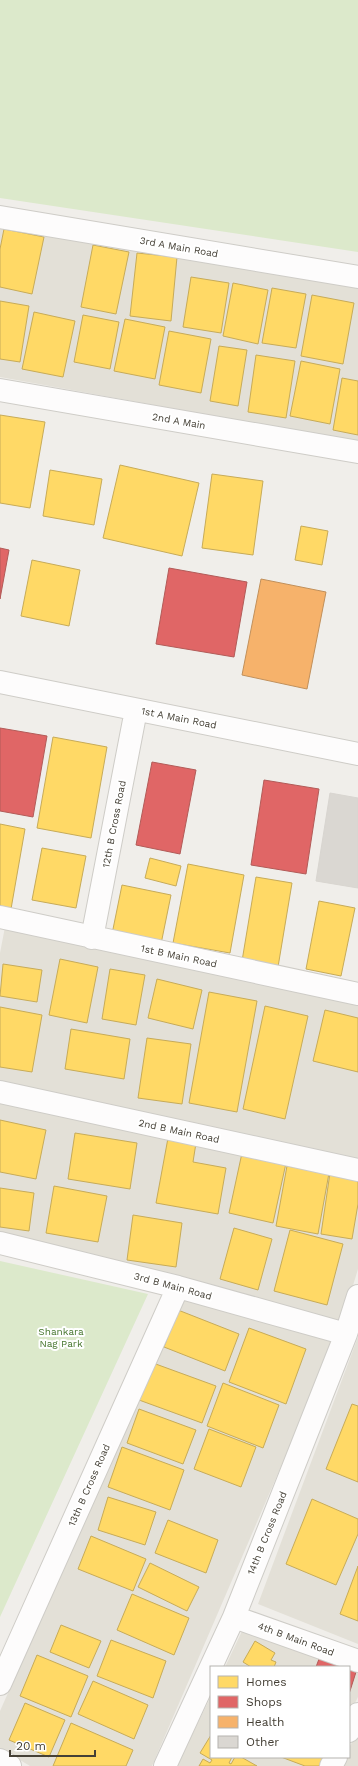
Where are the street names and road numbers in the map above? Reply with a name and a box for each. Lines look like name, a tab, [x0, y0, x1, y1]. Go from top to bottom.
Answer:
street label: 3rd A Main Road	[139, 235, 219, 259]
street label: 2nd A Main	[152, 411, 206, 431]
street label: 1st A Main Road	[140, 705, 218, 731]
street label: 12th B Cross Road	[100, 779, 128, 869]
street label: 1st B Main Road	[140, 943, 218, 969]
street label: 2nd B Main Road	[138, 1117, 220, 1145]
street label: 3rd B Main Road	[133, 1270, 213, 1302]
street label: 13th B Cross Road	[66, 1442, 112, 1528]
street label: 14th B Cross Road	[245, 1490, 289, 1576]
street label: 4th B Main Road	[256, 1620, 336, 1658]

